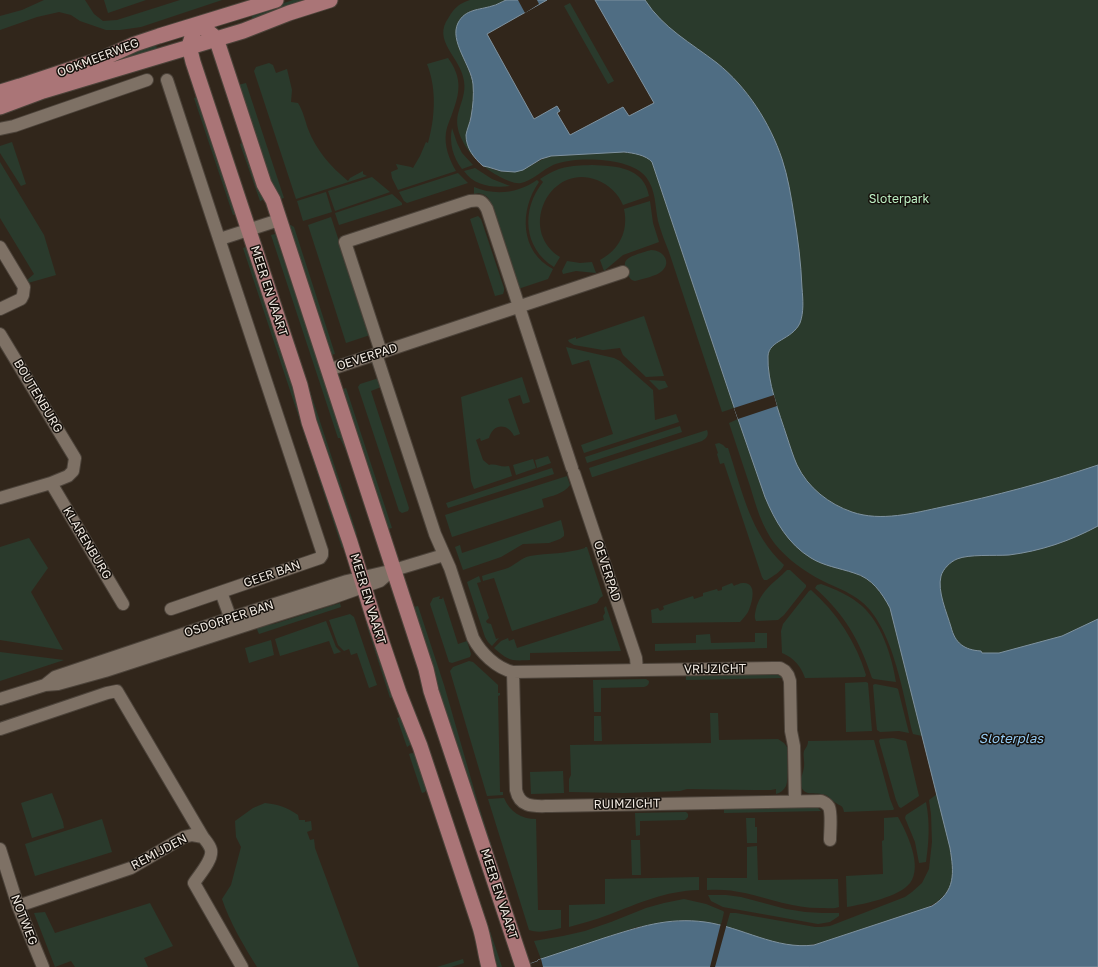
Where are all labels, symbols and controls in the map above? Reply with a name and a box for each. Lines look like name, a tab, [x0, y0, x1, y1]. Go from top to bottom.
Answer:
street label: OOKMEERWEG	[55, 36, 141, 80]
park label: Sloterpark	[869, 192, 929, 206]
street label: MEER EN VAART	[248, 244, 290, 338]
street label: OEVERPAD	[335, 340, 399, 374]
street label: BOUTENBURG	[10, 357, 66, 435]
street label: KLARENBURG	[60, 504, 114, 582]
street label: OEVERPAD	[590, 539, 624, 603]
street label: MEER EN VAART	[347, 552, 389, 646]
street label: GEER BAN	[242, 558, 302, 590]
street label: OSDORPER BAN	[182, 598, 276, 640]
street label: VRIJZICHT	[684, 661, 746, 677]
water label: Sloterplas	[979, 731, 1043, 747]
street label: RUIMZICHT	[594, 796, 660, 812]
street label: REMIJDEN	[129, 831, 189, 873]
street label: MEER EN VAART	[478, 847, 520, 941]
street label: NOTWEG	[8, 893, 40, 947]

